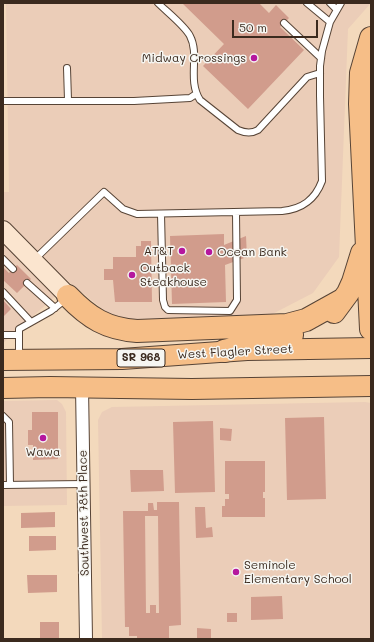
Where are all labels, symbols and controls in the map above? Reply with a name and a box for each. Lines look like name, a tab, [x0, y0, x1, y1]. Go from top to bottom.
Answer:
scale bar	[234, 12, 320, 38]
text: 50 m	[239, 19, 267, 35]
place label: Midway Crossings	[142, 51, 246, 65]
marker: Midway Crossings	[249, 53, 259, 63]
place label: AT&T	[144, 244, 174, 258]
place label: Ocean Bank	[217, 245, 287, 259]
marker: AT&T	[177, 246, 187, 256]
marker: Ocean Bank	[204, 247, 214, 257]
place label: Outback Steakhouse	[140, 261, 207, 289]
marker: Outback Steakhouse	[127, 270, 137, 280]
street label: West Flagler Street	[177, 342, 293, 362]
road number: SR 968	[117, 349, 165, 367]
marker: Wawa	[38, 433, 48, 443]
place label: Wawa	[26, 445, 60, 459]
street label: Southwest 78th Place	[76, 450, 92, 576]
place label: Seminole Elementary School	[244, 558, 352, 586]
marker: Seminole Elementary School	[231, 567, 241, 577]

